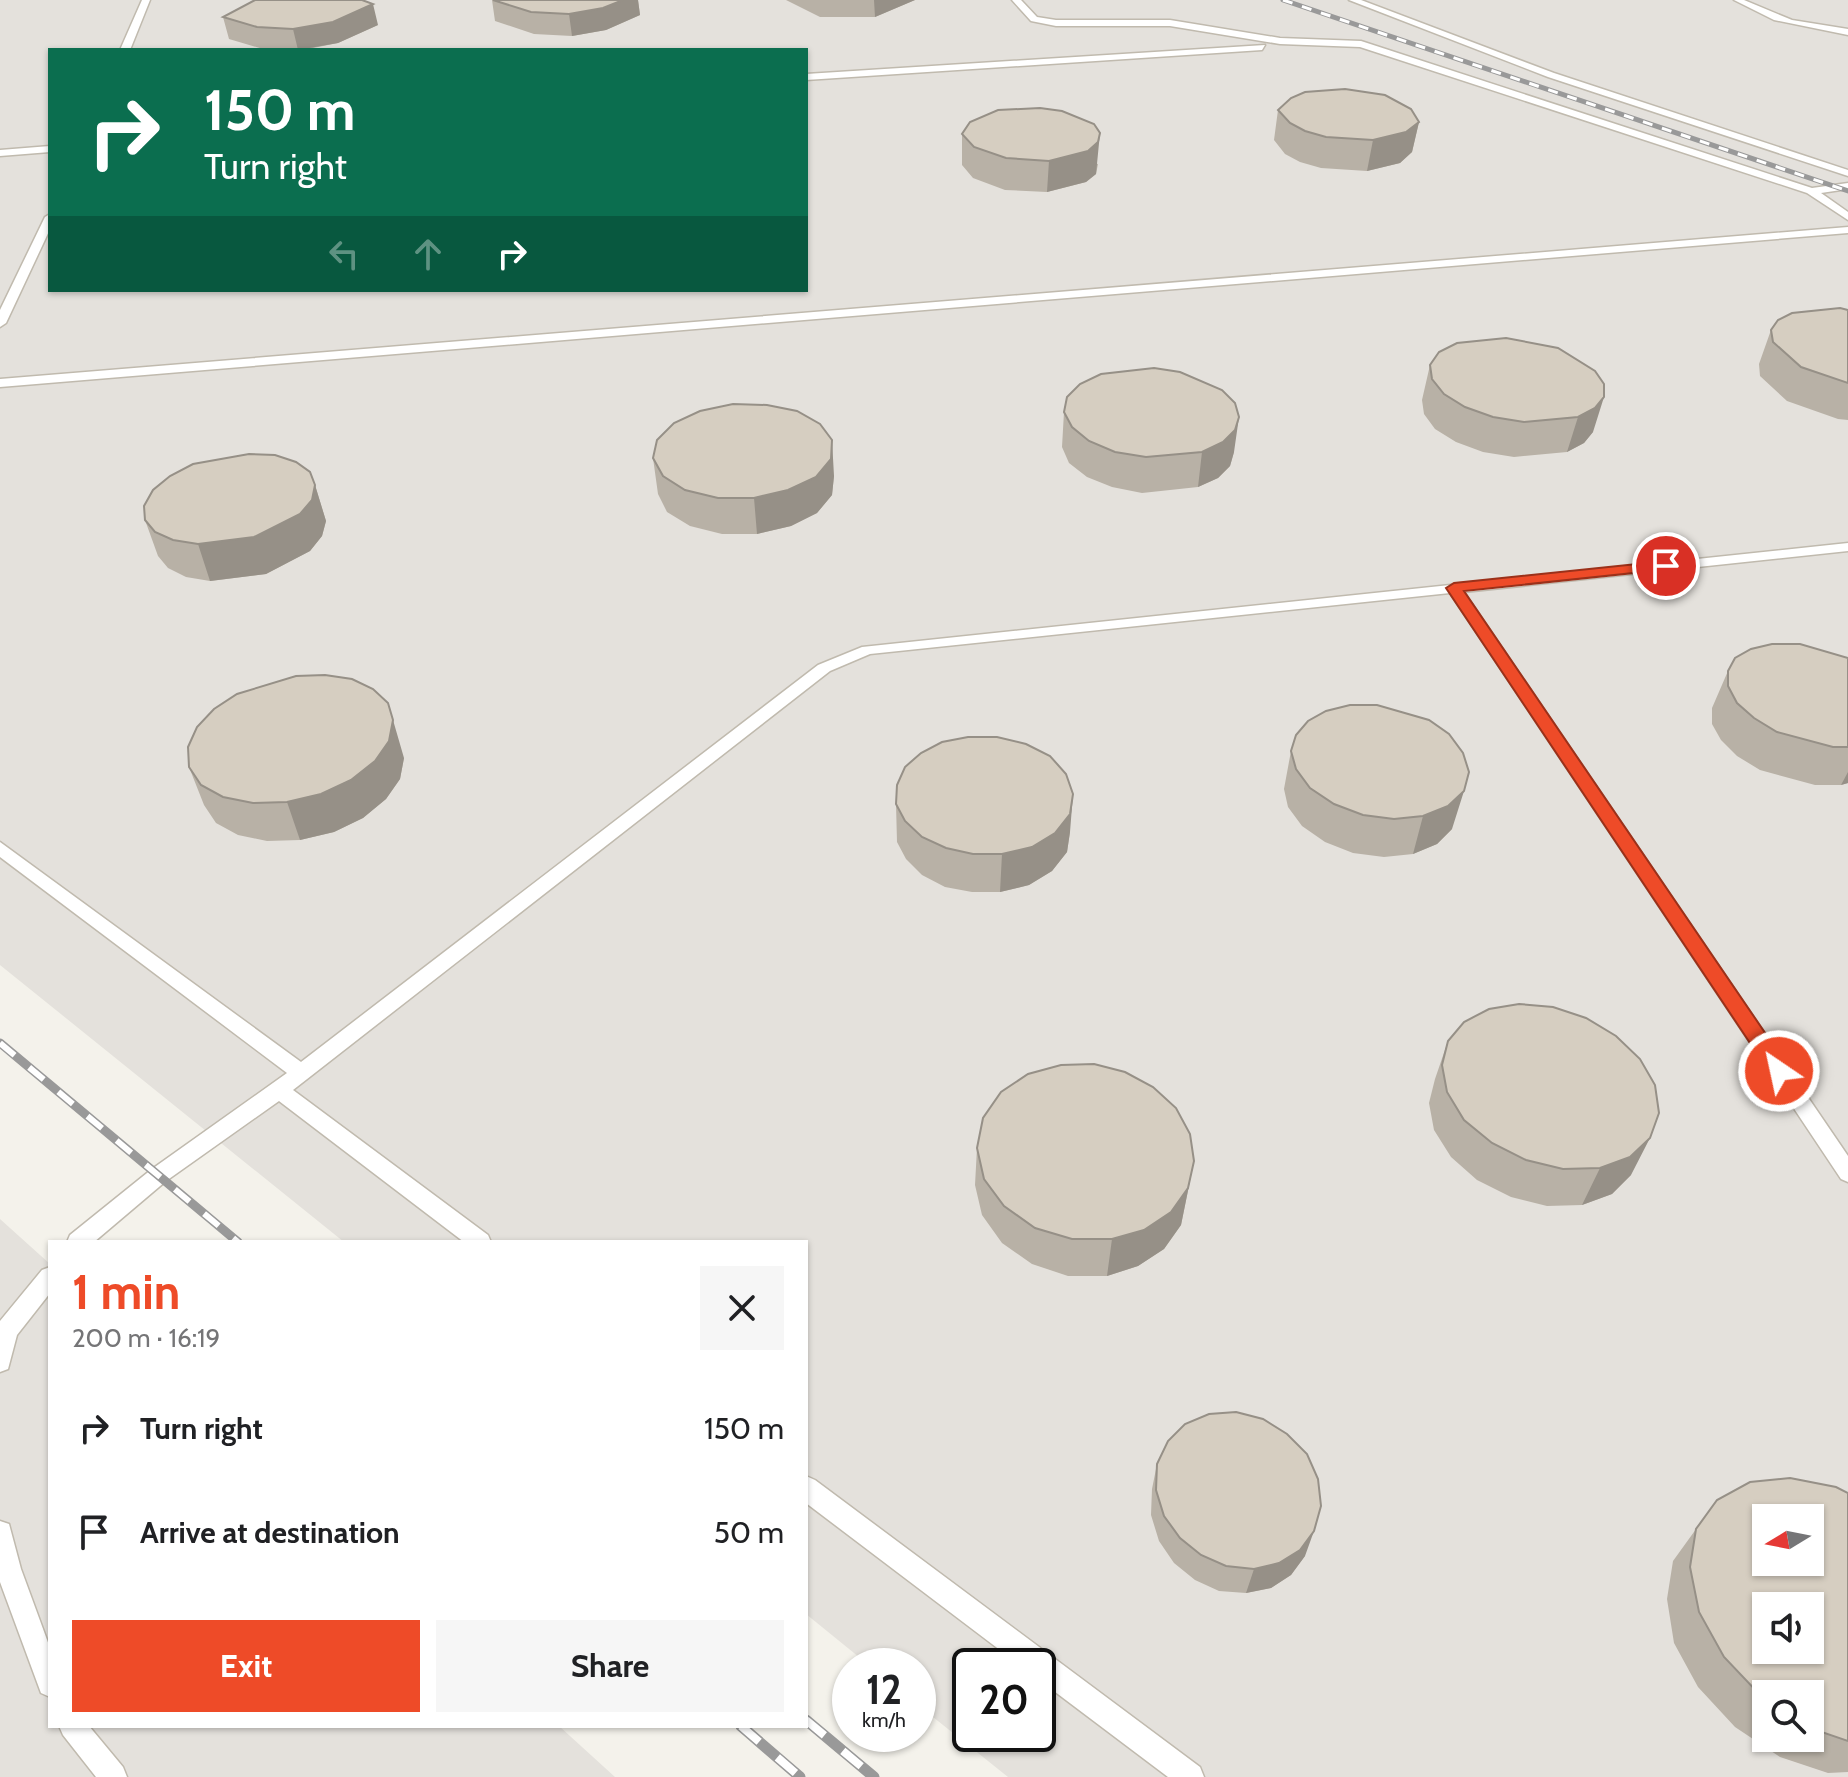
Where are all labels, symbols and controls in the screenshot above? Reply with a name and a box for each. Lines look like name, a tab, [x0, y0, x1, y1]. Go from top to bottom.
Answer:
text: 150 m	[204, 76, 356, 144]
icon: right	[72, 80, 176, 184]
text: Turn right	[204, 144, 347, 188]
icon: left	[322, 232, 366, 276]
icon: ahead	[406, 232, 450, 276]
icon: right	[490, 232, 534, 276]
pin	[1632, 532, 1700, 600]
icon: arrive	[1644, 544, 1688, 588]
position arrow	[1737, 1029, 1821, 1113]
text: 1 min	[72, 1263, 180, 1321]
button: close	[700, 1266, 784, 1350]
text: 200 m · 16:19	[72, 1322, 220, 1354]
icon: right	[72, 1406, 116, 1450]
text: Turn right	[140, 1410, 263, 1447]
text: 150 m	[704, 1410, 784, 1447]
north arrow	[1752, 1504, 1824, 1576]
map controls	[1752, 1504, 1824, 1752]
icon: arrive	[72, 1510, 116, 1554]
text: Arrive at destination	[140, 1514, 400, 1551]
text: 50 m	[714, 1514, 784, 1551]
button: sound	[1752, 1592, 1824, 1664]
button: Exit	[72, 1620, 420, 1712]
button: Share	[436, 1620, 784, 1712]
speed limit sign: 20	[952, 1648, 1056, 1752]
text: 12	[866, 1665, 902, 1714]
button: search	[1752, 1680, 1824, 1752]
text: km/h	[862, 1708, 906, 1732]

